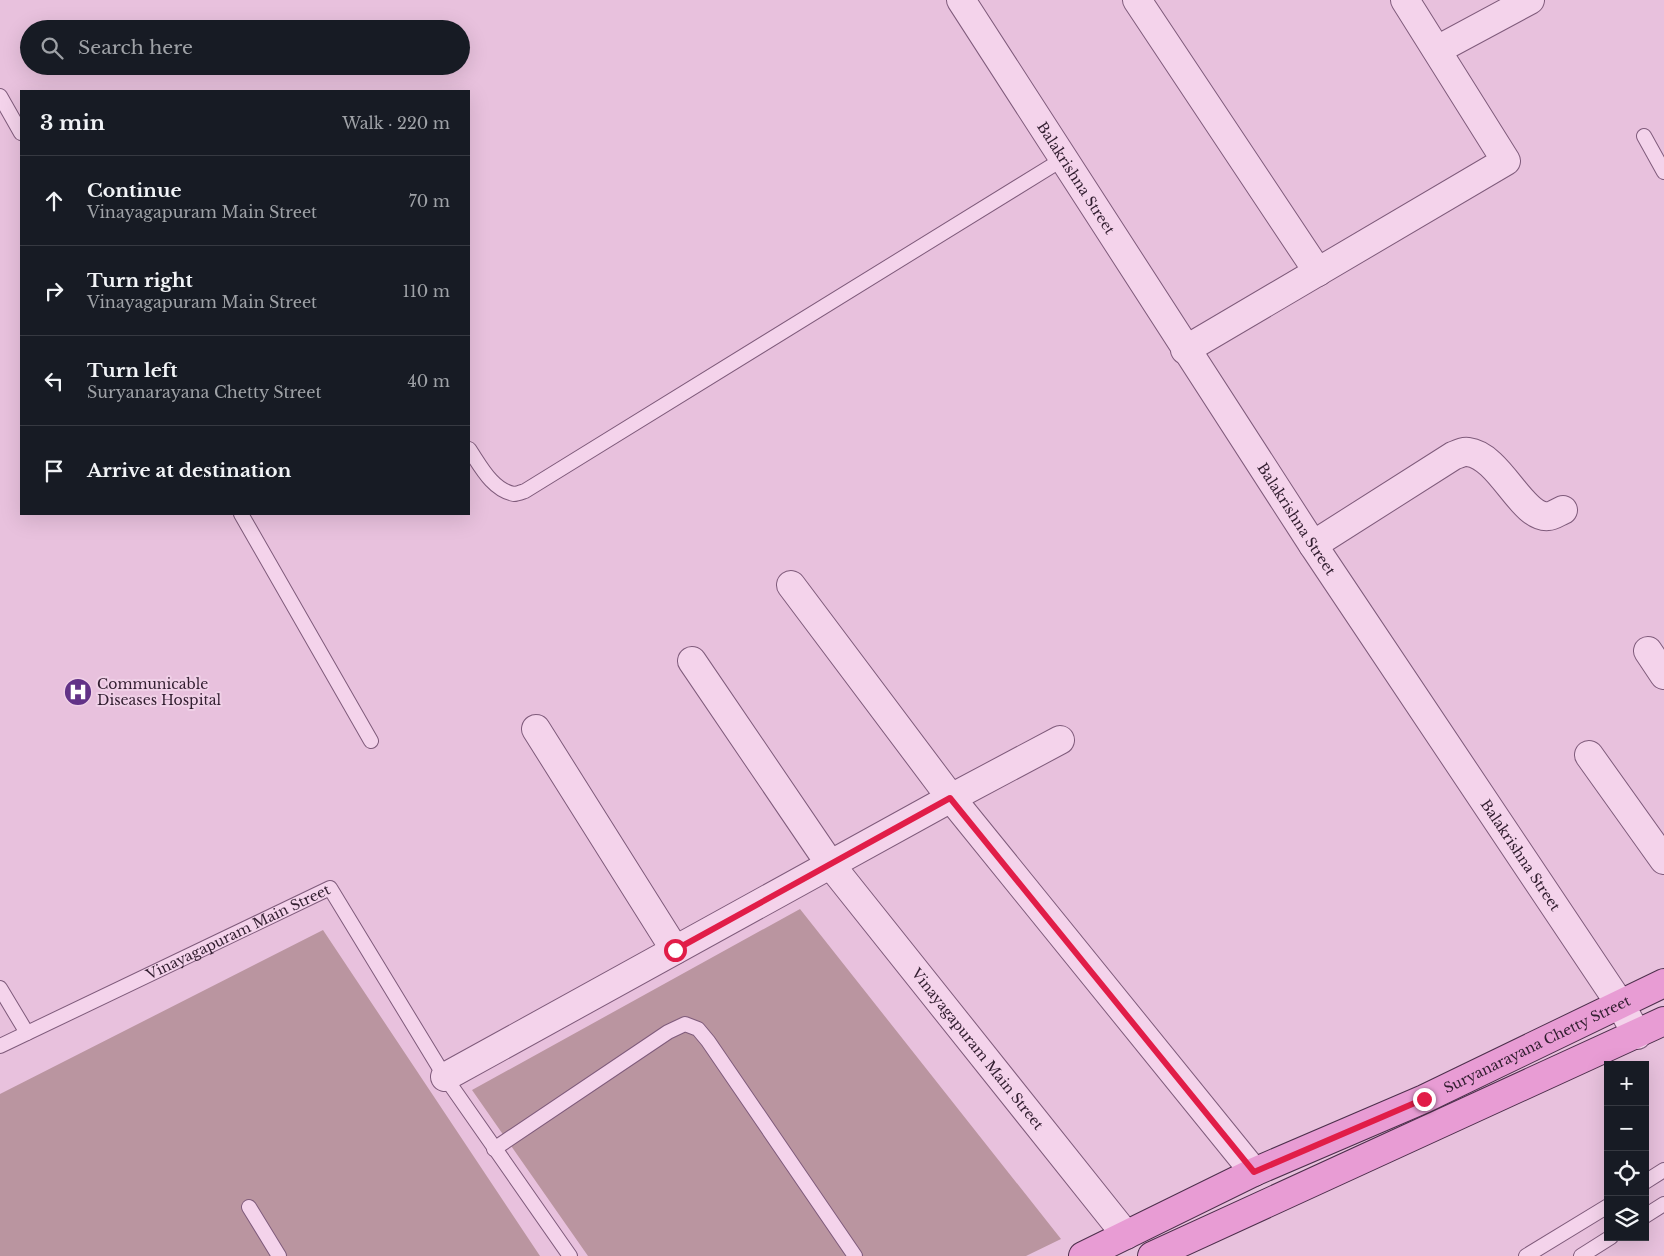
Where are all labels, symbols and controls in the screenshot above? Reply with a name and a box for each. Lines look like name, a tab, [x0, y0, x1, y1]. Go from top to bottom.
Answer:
search box	[20, 20, 470, 75]
icon: search	[38, 34, 66, 62]
text: Search here	[78, 36, 193, 59]
text: 3 min	[40, 110, 105, 136]
text: Walk · 220 m	[342, 113, 450, 133]
street label: Balakrishna Street	[1033, 118, 1119, 238]
text: Continue	[87, 179, 182, 202]
icon: ahead	[40, 187, 68, 215]
text: 70 m	[409, 191, 450, 211]
text: Vinayagapuram Main Street	[87, 202, 317, 222]
text: Turn right	[87, 269, 193, 292]
icon: right	[40, 277, 68, 305]
text: 110 m	[403, 281, 450, 301]
text: Vinayagapuram Main Street	[87, 292, 317, 312]
text: Turn left	[87, 359, 178, 382]
icon: left	[40, 367, 68, 395]
text: 40 m	[407, 371, 450, 391]
text: Suryanarayana Chetty Street	[87, 382, 321, 402]
icon: arrive	[40, 457, 68, 485]
text: Arrive at destination	[87, 459, 291, 482]
street label: Balakrishna Street	[1253, 459, 1340, 579]
place label: Communicable Diseases Hospital	[97, 675, 221, 709]
hospital icon: Communicable Diseases Hospital	[63, 677, 93, 707]
street label: Balakrishna Street	[1477, 796, 1565, 915]
street label: Vinayagapuram Main Street	[142, 880, 334, 984]
route start	[664, 939, 687, 962]
street label: Vinayagapuram Main Street	[907, 964, 1048, 1134]
street label: Suryanarayana Chetty Street	[1441, 991, 1634, 1097]
map controls	[1604, 1061, 1649, 1241]
button: +	[1604, 1061, 1649, 1106]
route end	[1413, 1088, 1436, 1111]
button: −	[1604, 1106, 1649, 1151]
button: locate	[1604, 1151, 1649, 1196]
button: layers	[1604, 1196, 1649, 1241]

